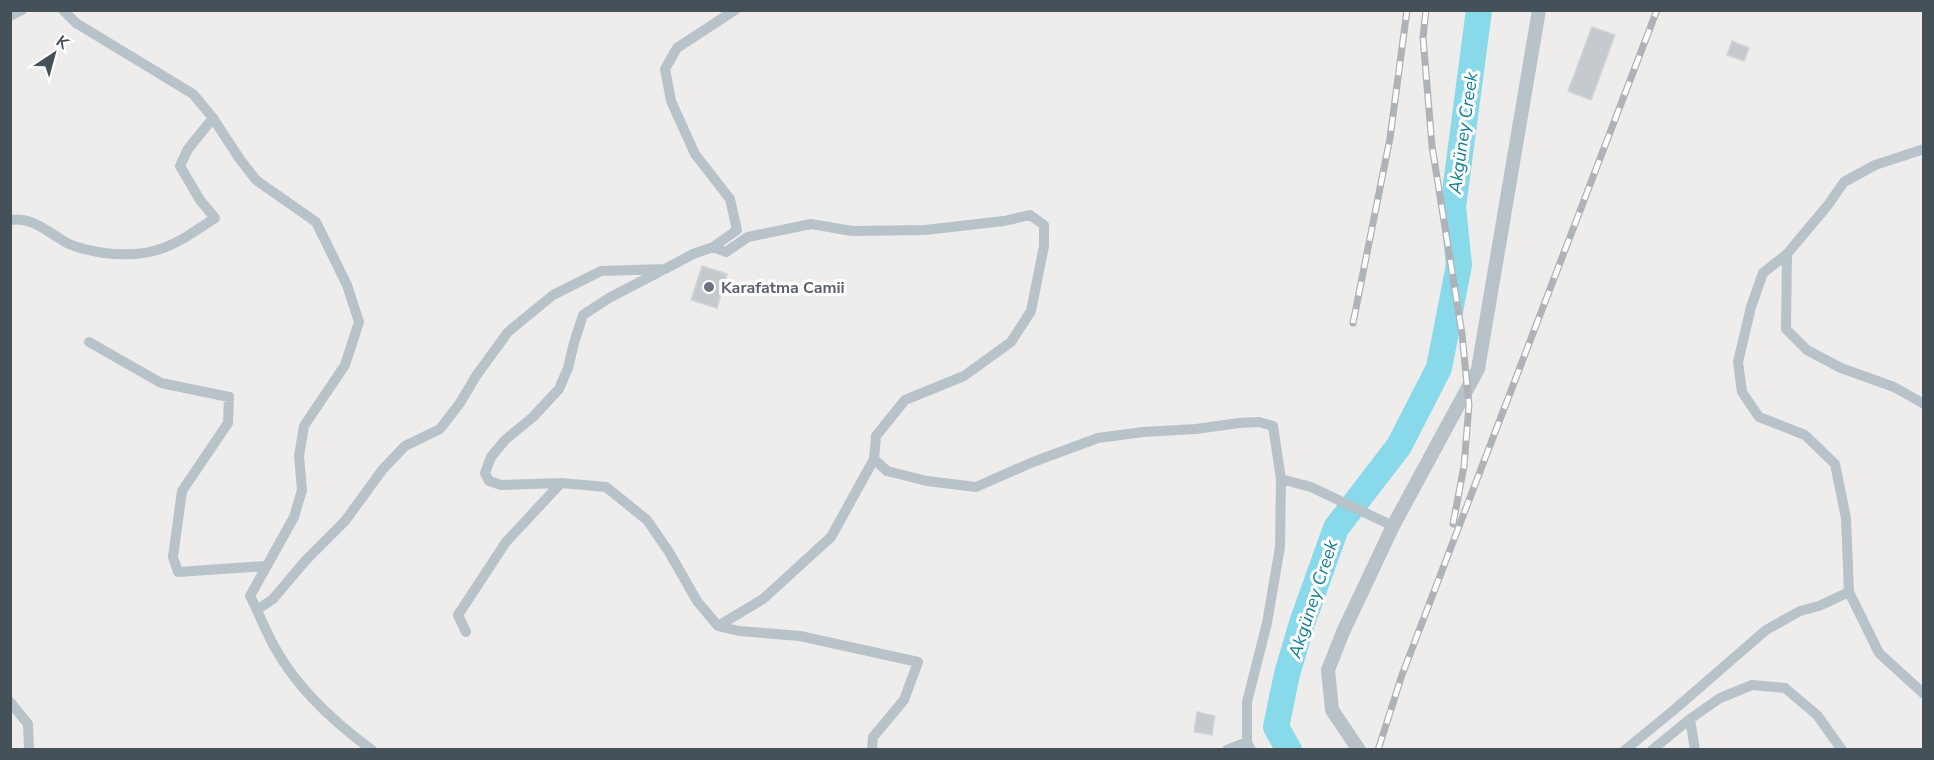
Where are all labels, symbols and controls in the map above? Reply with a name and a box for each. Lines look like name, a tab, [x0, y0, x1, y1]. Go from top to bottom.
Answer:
north arrow	[24, 24, 84, 84]
text: K	[51, 31, 74, 56]
water label: Akgüney Creek	[1442, 70, 1484, 196]
place label: Karafatma Camii	[721, 277, 845, 299]
marker: Karafatma Camii	[702, 280, 716, 294]
water label: Akgüney Creek	[1282, 536, 1344, 662]

